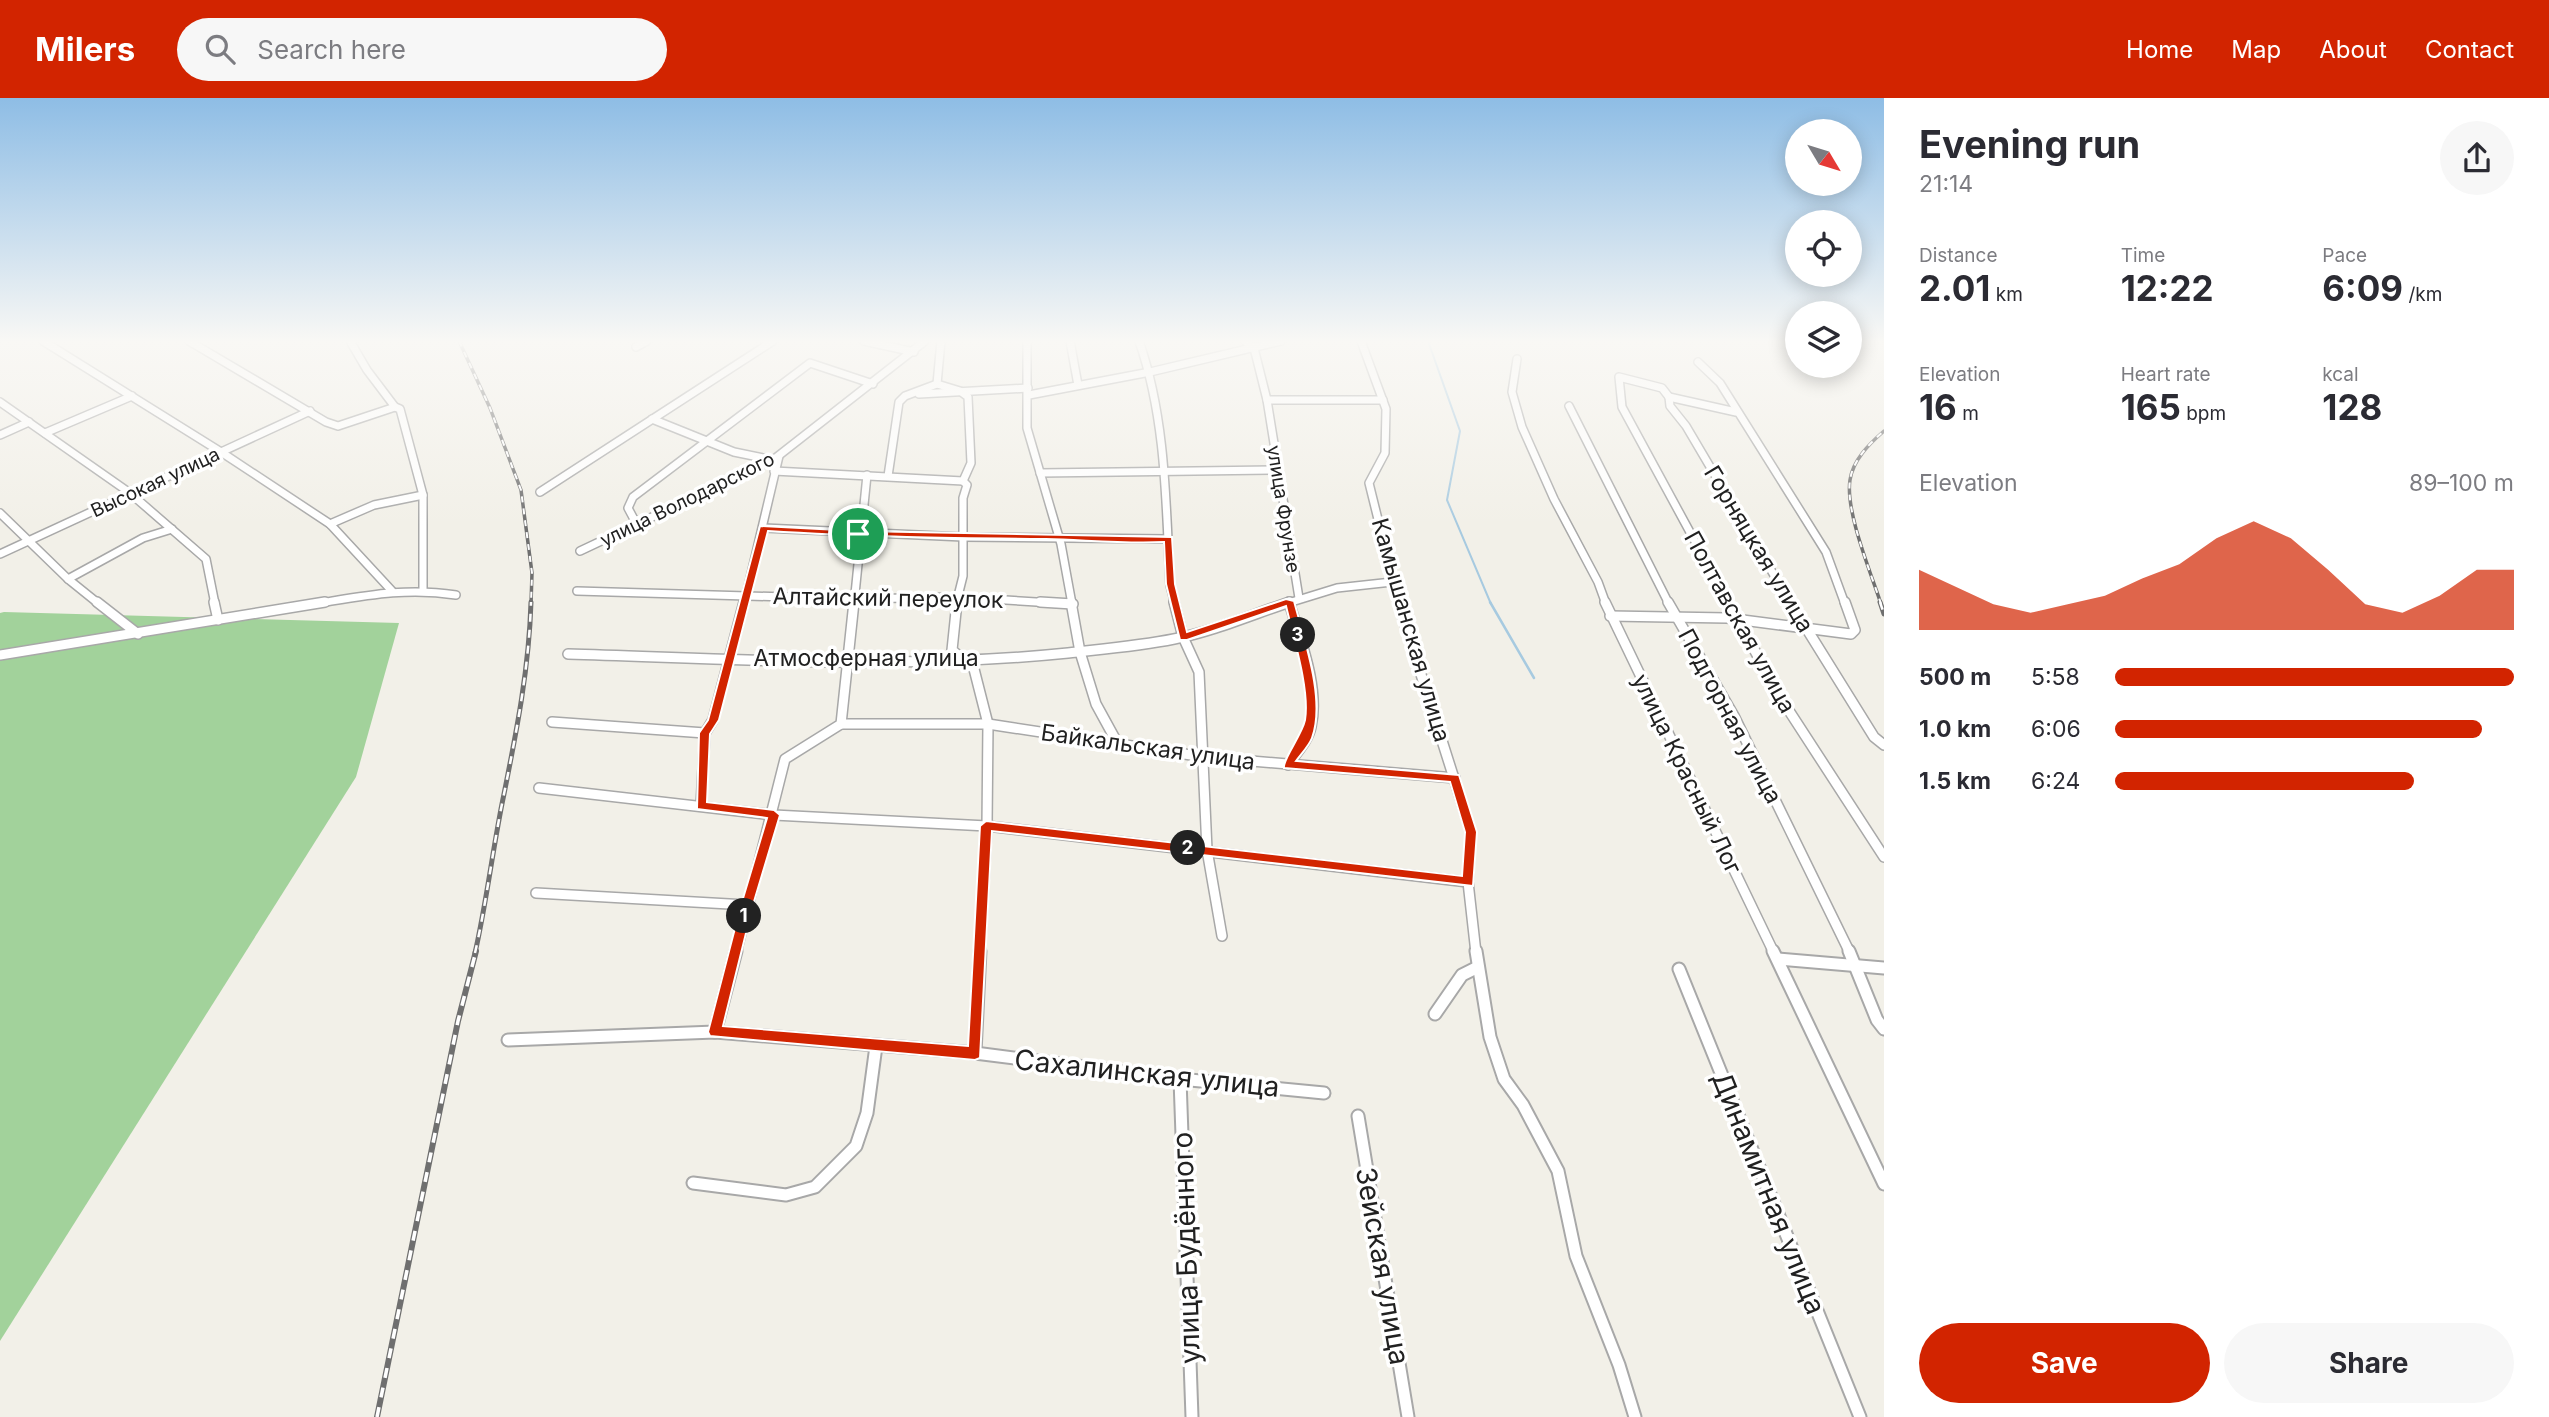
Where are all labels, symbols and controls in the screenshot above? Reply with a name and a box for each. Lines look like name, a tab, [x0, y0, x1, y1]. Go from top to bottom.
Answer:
search box	[177, 18, 667, 81]
text: Milers	[35, 29, 135, 69]
icon: search	[201, 30, 239, 68]
text: Search here	[257, 34, 406, 65]
text: Home	[2126, 35, 2193, 64]
text: Map	[2231, 35, 2281, 64]
text: About	[2319, 35, 2387, 64]
text: Contact	[2425, 35, 2514, 64]
north arrow	[1785, 119, 1862, 196]
map controls	[1785, 119, 1862, 378]
text: Evening run	[1919, 121, 2140, 167]
button: share	[2440, 121, 2514, 195]
text: 21:14	[1919, 170, 1973, 198]
button: locate	[1785, 210, 1862, 287]
text: Distance	[1919, 244, 1997, 267]
text: Time	[2121, 244, 2165, 267]
text: Pace	[2322, 244, 2367, 267]
text: 2.01	[1919, 267, 1990, 309]
text: 12:22	[2121, 267, 2214, 309]
text: 6:09	[2322, 267, 2403, 309]
text: km	[1990, 283, 2023, 306]
text: /km	[2403, 283, 2442, 306]
button: layers	[1785, 301, 1862, 378]
text: Elevation	[1919, 363, 2000, 386]
text: Heart rate	[2121, 363, 2211, 386]
text: kcal	[2322, 363, 2359, 386]
text: 16	[1919, 386, 1957, 428]
text: 165	[2121, 386, 2181, 428]
text: 128	[2322, 386, 2382, 428]
text: m	[1957, 402, 1979, 425]
text: bpm	[2181, 402, 2226, 425]
street label: Высокая улица	[87, 443, 223, 522]
street label: улица Фрунзе	[1262, 444, 1305, 574]
street label: улица Володарского	[596, 447, 778, 552]
street label: Горняцкая улица	[1698, 461, 1820, 637]
text: Elevation	[1919, 469, 2018, 497]
text: 89–100 m	[2409, 469, 2514, 497]
pin	[828, 504, 888, 564]
icon: arrive	[839, 515, 877, 553]
street label: Камышанская улица	[1366, 515, 1456, 745]
street label: Полтавская улица	[1678, 526, 1802, 718]
street label: Алтайский переулок	[772, 582, 1004, 614]
pin: 3	[1280, 618, 1316, 652]
text: 3	[1291, 623, 1304, 646]
street label: Подгорная улица	[1672, 624, 1788, 808]
street label: Атмосферная улица	[753, 644, 979, 672]
text: 500 m	[1919, 663, 1991, 691]
text: 5:58	[2031, 663, 2080, 691]
street label: улица Красный Лог	[1626, 669, 1748, 879]
text: 1.0 km	[1919, 715, 1991, 743]
text: 6:06	[2031, 715, 2081, 743]
street label: Байкальская улица	[1039, 718, 1257, 776]
text: 1.5 km	[1919, 767, 1991, 795]
text: 6:24	[2031, 767, 2080, 795]
pin: 2	[1170, 830, 1206, 866]
text: 2	[1182, 836, 1193, 859]
pin: 1	[726, 898, 762, 934]
text: 1	[739, 904, 748, 927]
street label: Сахалинская улица	[1013, 1042, 1281, 1104]
street label: Динамитная улица	[1705, 1067, 1833, 1319]
street label: улица Будённого	[1165, 1131, 1207, 1365]
street label: Зейская улица	[1349, 1165, 1417, 1367]
button: Save	[1919, 1323, 2210, 1403]
button: Share	[2224, 1323, 2514, 1403]

